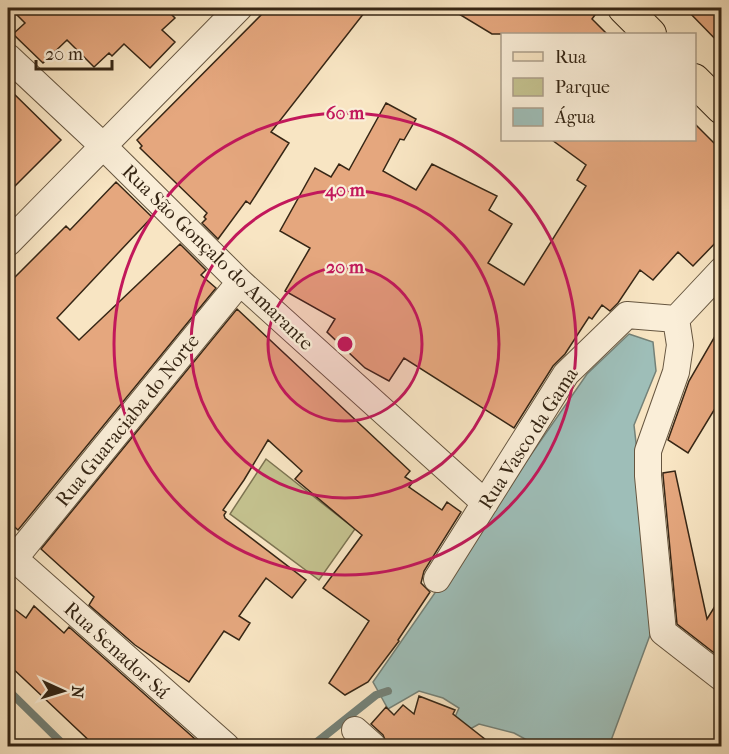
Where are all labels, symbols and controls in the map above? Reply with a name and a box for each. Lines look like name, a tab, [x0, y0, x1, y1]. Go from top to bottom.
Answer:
scale bar	[36, 33, 112, 71]
legend	[501, 33, 696, 141]
text: 20 m	[45, 44, 83, 65]
text: Rua	[555, 47, 587, 68]
text: Parque	[555, 77, 610, 98]
text: 60 m	[326, 103, 365, 124]
text: Água	[554, 106, 596, 128]
street label: Rua São Gonçalo do Amarante	[117, 160, 318, 355]
text: 40 m	[324, 180, 366, 201]
text: 20 m	[326, 257, 365, 278]
street label: Rua Guaraciaba do Norte	[51, 329, 204, 511]
centre of rings	[335, 334, 355, 354]
street label: Rua Vasco da Gama	[474, 362, 583, 513]
street label: Rua Senador Sá	[59, 597, 174, 704]
north arrow	[33, 661, 93, 721]
text: N	[68, 685, 87, 700]

